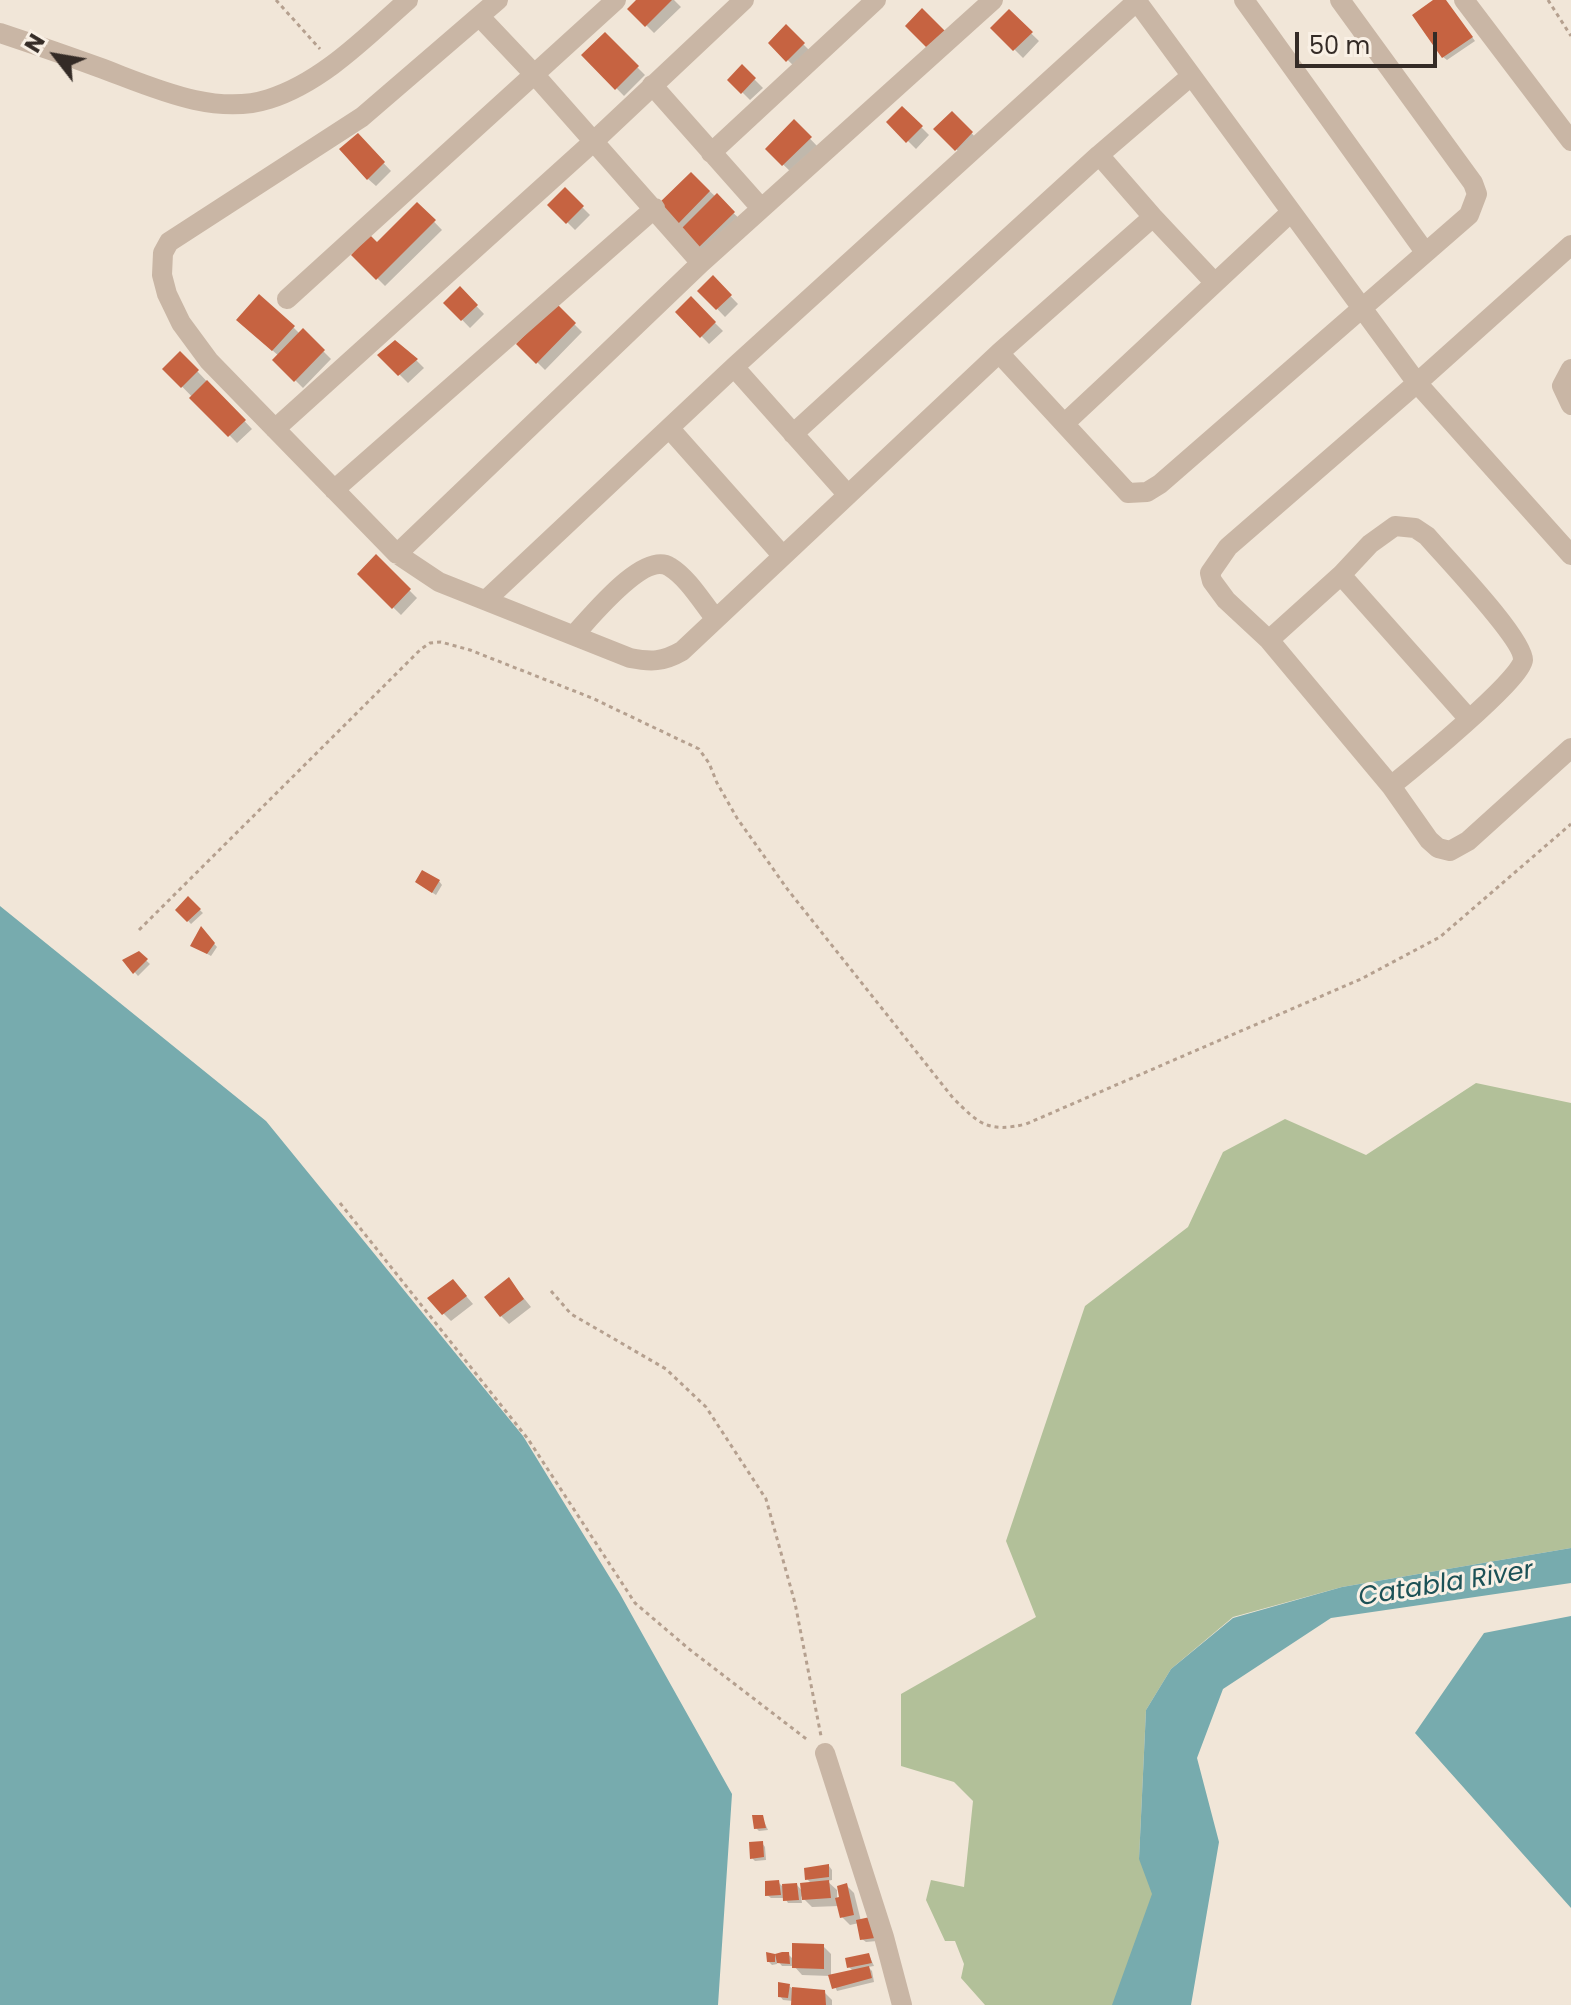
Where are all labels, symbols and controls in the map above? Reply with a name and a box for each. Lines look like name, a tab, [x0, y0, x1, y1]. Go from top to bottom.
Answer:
north arrow	[16, 16, 96, 96]
scale bar	[1299, 16, 1441, 66]
text: N	[17, 28, 53, 58]
text: 50 m	[1309, 29, 1370, 62]
water label: Catabla River	[1356, 1556, 1536, 1614]

